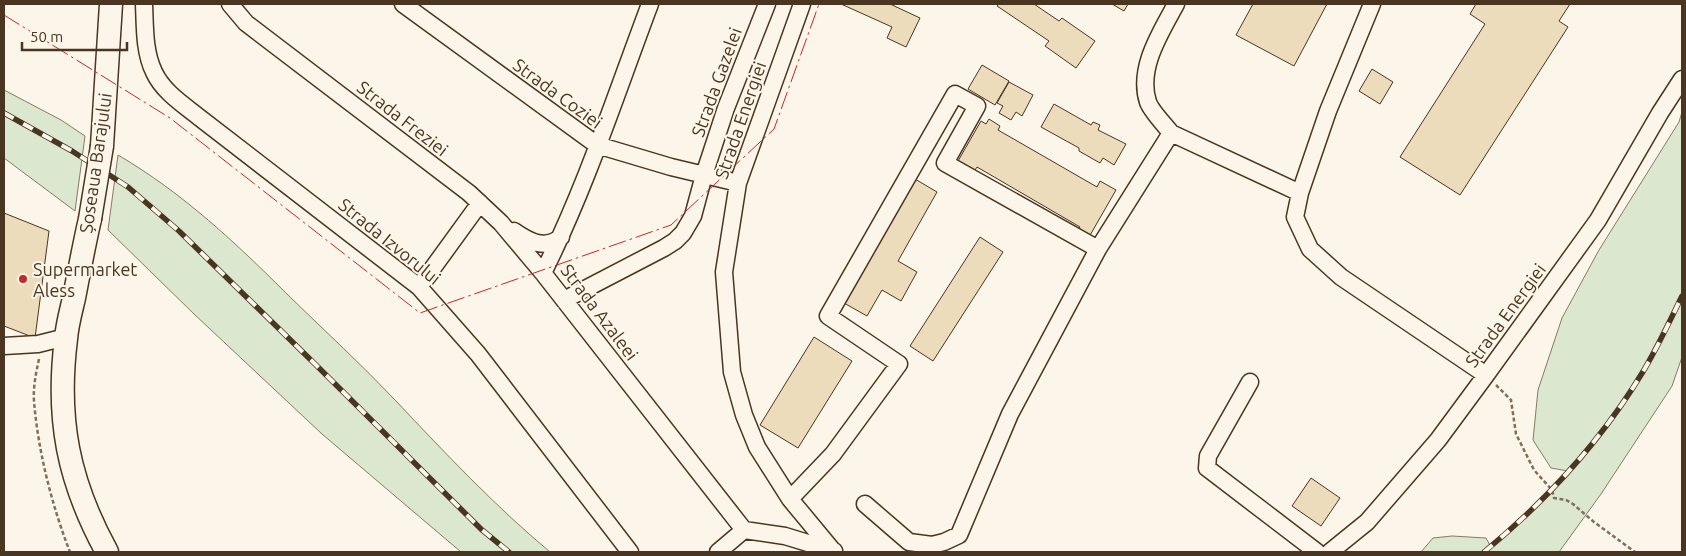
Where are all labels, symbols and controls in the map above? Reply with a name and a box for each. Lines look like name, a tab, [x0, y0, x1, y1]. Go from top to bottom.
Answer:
scale bar	[22, 20, 128, 52]
street label: Strada Gazelei	[687, 25, 745, 139]
text: 50 m	[30, 28, 63, 45]
street label: Strada Coziei	[510, 54, 606, 132]
street label: Strada Energiei	[711, 59, 769, 181]
street label: Strada Freziei	[354, 76, 452, 160]
street label: Șoseaua Barajului	[75, 92, 115, 234]
street label: Strada Izvorului	[335, 194, 445, 288]
place label: Supermarket Aless	[33, 259, 137, 300]
street label: Strada Azaleei	[557, 260, 643, 364]
street label: Strada Energiei	[1461, 260, 1549, 370]
marker: Supermarket Aless	[17, 273, 29, 285]

